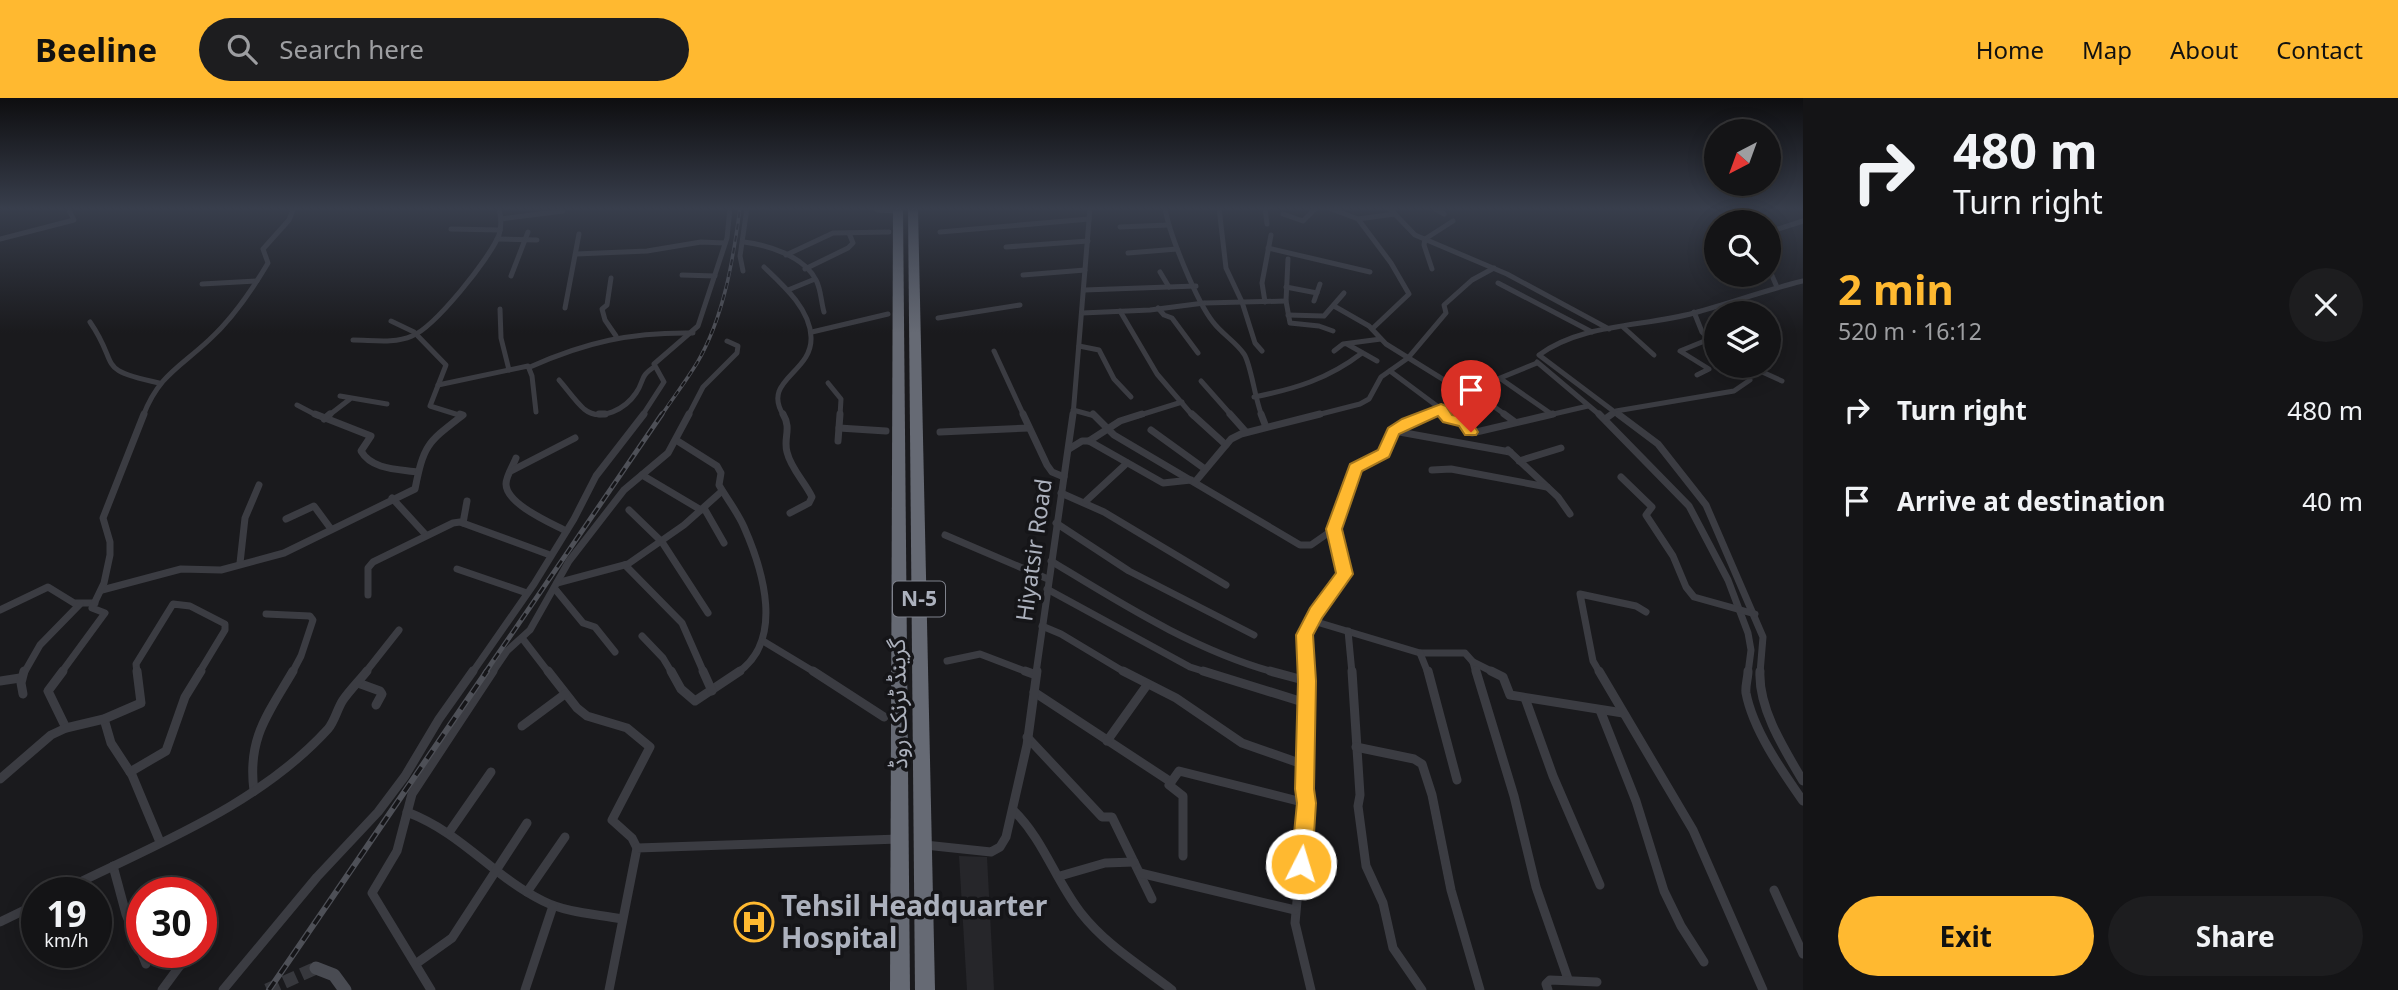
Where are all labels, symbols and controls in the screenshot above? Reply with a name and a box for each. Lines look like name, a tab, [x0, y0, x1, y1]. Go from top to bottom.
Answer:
search box	[199, 18, 689, 81]
text: Beeline	[35, 27, 157, 72]
icon: search	[223, 30, 261, 68]
text: Search here	[279, 31, 424, 67]
text: Home	[1976, 33, 2044, 66]
text: Map	[2082, 33, 2132, 66]
text: About	[2170, 33, 2238, 66]
text: Contact	[2276, 33, 2363, 66]
text: 480 m	[1953, 117, 2098, 183]
north arrow	[1704, 119, 1782, 196]
map controls	[1704, 119, 1781, 378]
icon: right	[1838, 126, 1929, 217]
text: Turn right	[1953, 180, 2103, 223]
button: search	[1704, 210, 1781, 287]
text: 2 min	[1838, 260, 1954, 317]
button: close	[2289, 268, 2363, 342]
button: layers	[1704, 301, 1781, 378]
text: 520 m · 16:12	[1838, 315, 1982, 347]
pin	[1441, 360, 1501, 432]
icon: arrive	[1452, 371, 1490, 409]
icon: right	[1838, 391, 1876, 429]
text: Turn right	[1897, 392, 2027, 428]
text: 480 m	[2287, 392, 2363, 428]
street label: Hiyatsir Road	[1007, 477, 1059, 623]
icon: arrive	[1838, 482, 1876, 520]
text: Arrive at destination	[1897, 483, 2166, 519]
text: 40 m	[2302, 483, 2363, 519]
road number: N-5	[893, 582, 945, 616]
street label: گرینڈ ٹرنک روڈ	[880, 638, 914, 770]
position arrow	[1264, 827, 1338, 901]
speed limit sign: 30	[126, 877, 217, 968]
place label: Tehsil Headquarter Hospital	[781, 886, 1048, 956]
text: 19	[46, 890, 87, 937]
button: Exit	[1838, 896, 2094, 976]
button: Share	[2108, 896, 2363, 976]
hospital icon: Tehsil Headquarter Hospital	[733, 901, 775, 943]
text: km/h	[44, 928, 89, 952]

